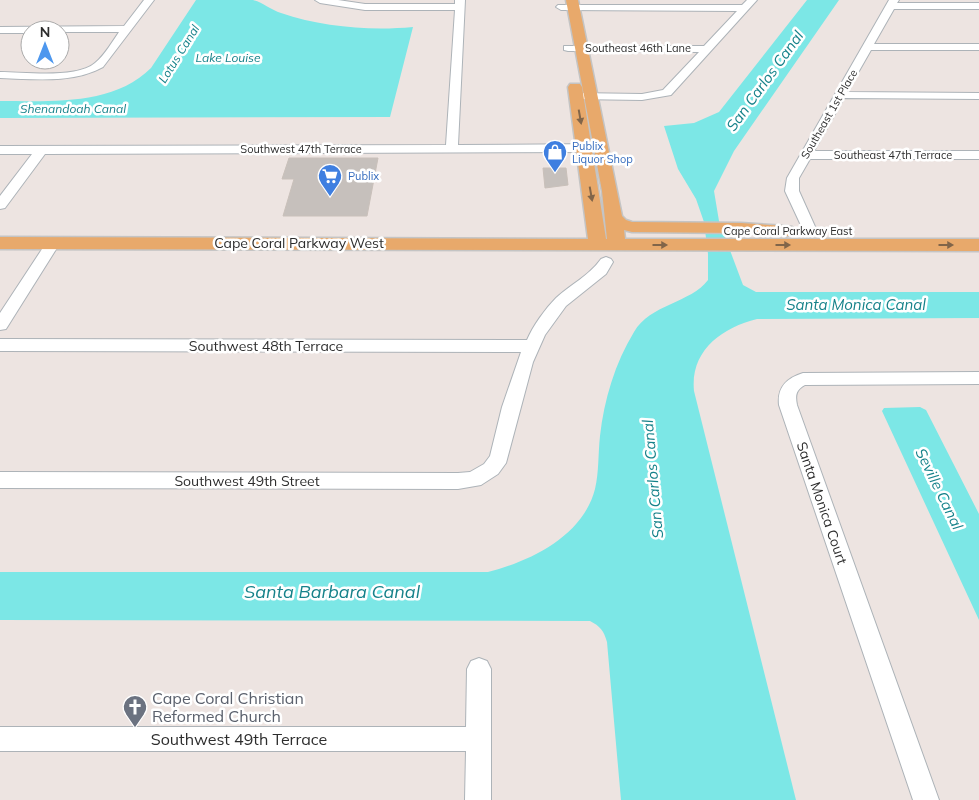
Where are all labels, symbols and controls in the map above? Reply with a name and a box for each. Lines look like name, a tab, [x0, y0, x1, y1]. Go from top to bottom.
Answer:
north arrow	[20, 20, 70, 70]
water label: Lotus Canal	[155, 22, 202, 86]
text: N	[40, 23, 50, 41]
water label: San Carlos Canal	[722, 26, 808, 135]
street label: Southeast 46th Lane	[585, 41, 691, 55]
water label: Lake Louise	[195, 50, 261, 65]
street label: Southeast 1st Place	[798, 67, 860, 161]
water label: Shenandoah Canal	[20, 101, 126, 116]
one-way arrow	[576, 109, 584, 125]
shop icon: Publix Liquor Shop	[542, 139, 568, 173]
place label: Publix Liquor Shop	[572, 139, 633, 166]
street label: Southwest 47th Terrace	[240, 142, 362, 156]
street label: Southeast 47th Terrace	[834, 148, 952, 162]
supermarket icon: Publix	[317, 163, 343, 197]
place label: Publix	[348, 169, 379, 183]
one-way arrow	[587, 186, 595, 202]
street label: Cape Coral Parkway East	[724, 224, 853, 238]
street label: Cape Coral Parkway West	[214, 234, 384, 252]
one-way arrow	[652, 241, 668, 249]
one-way arrow	[776, 241, 792, 249]
one-way arrow	[938, 241, 954, 249]
water label: Santa Monica Canal	[786, 295, 926, 314]
street label: Southwest 48th Terrace	[189, 337, 343, 355]
water label: San Carlos Canal	[638, 418, 667, 539]
street label: Santa Monica Court	[793, 439, 851, 567]
water label: Seville Canal	[912, 445, 968, 533]
street label: Southwest 49th Street	[174, 472, 320, 490]
water label: Santa Barbara Canal	[244, 580, 421, 603]
place label: Cape Coral Christian Reformed Church	[152, 688, 304, 726]
church icon: Cape Coral Christian Reformed Church	[122, 694, 148, 728]
street label: Southwest 49th Terrace	[151, 729, 327, 749]

